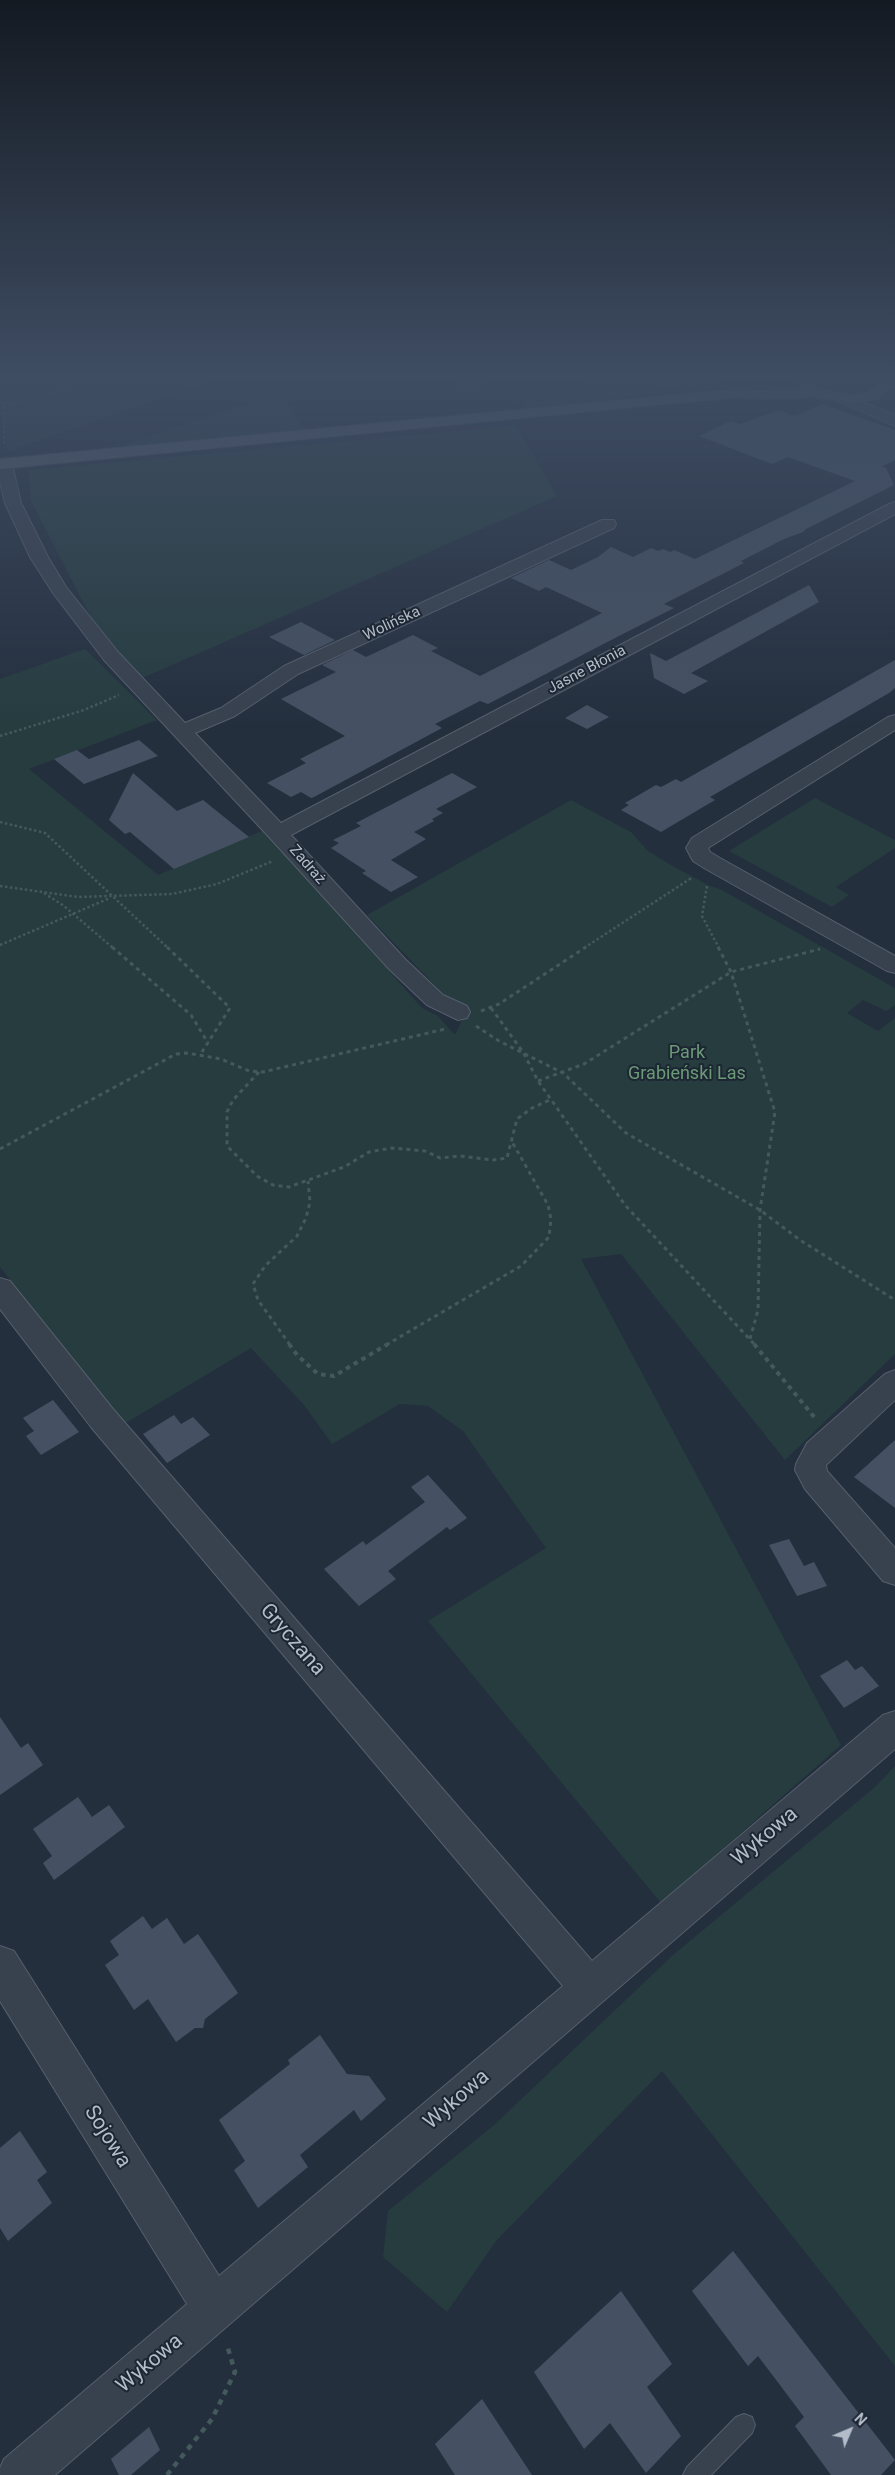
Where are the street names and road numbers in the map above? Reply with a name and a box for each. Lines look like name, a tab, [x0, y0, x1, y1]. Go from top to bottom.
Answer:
street label: Wolińska	[361, 603, 423, 645]
street label: Jasne Błonia	[545, 642, 629, 698]
street label: Zadraż	[285, 842, 329, 888]
street label: Gryczana	[254, 1599, 330, 1681]
street label: Wykowa	[727, 1802, 803, 1872]
street label: Wykowa	[419, 2065, 495, 2135]
street label: Sojowa	[78, 2101, 136, 2173]
street label: Wykowa	[112, 2329, 188, 2399]

